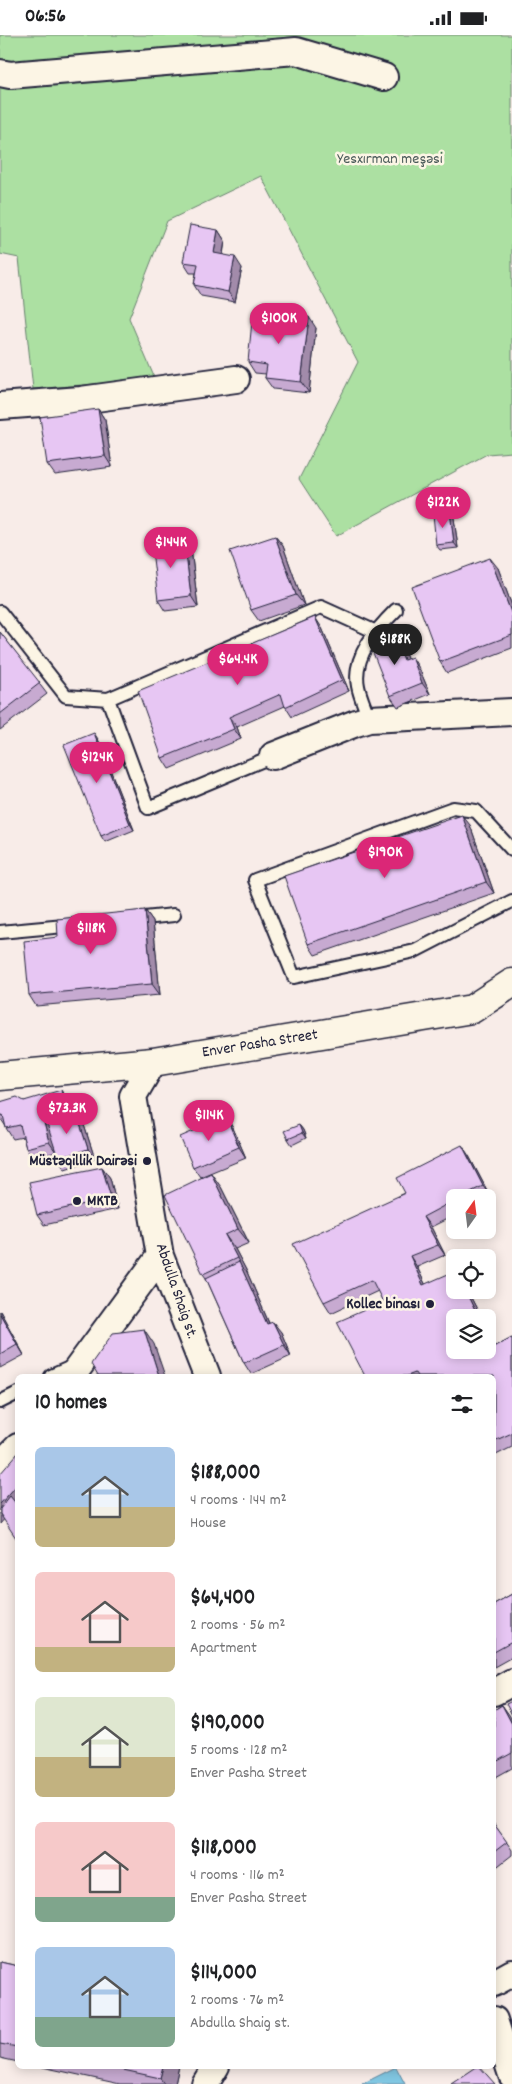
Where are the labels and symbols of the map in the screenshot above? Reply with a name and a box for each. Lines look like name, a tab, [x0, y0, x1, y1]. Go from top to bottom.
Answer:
park label: Yesxırman meşəsi	[337, 148, 443, 171]
pin: $100K	[244, 303, 314, 345]
pin: $122K	[408, 487, 478, 529]
pin: $144K	[136, 527, 206, 569]
pin: $188K	[360, 623, 430, 666]
pin: $64.4K	[197, 643, 279, 686]
pin: $124K	[62, 741, 132, 784]
pin: $190K	[350, 837, 420, 879]
pin: $118K	[56, 913, 126, 955]
street label: Enver Pasha Street	[200, 1023, 320, 1064]
pin: $73.3K	[26, 1093, 108, 1135]
pin: $114K	[174, 1099, 244, 1142]
place label: Müstəqillik Dairəsi	[29, 1150, 137, 1173]
marker: Müstəqillik Dairəsi	[141, 1155, 153, 1167]
north arrow	[446, 1189, 496, 1239]
place label: MKTB	[87, 1190, 118, 1213]
marker: MKTB	[71, 1195, 83, 1207]
street label: Abdulla Shaig st.	[149, 1240, 203, 1342]
place label: Kollec binası	[346, 1293, 420, 1316]
marker: Kollec binası	[424, 1298, 436, 1310]

